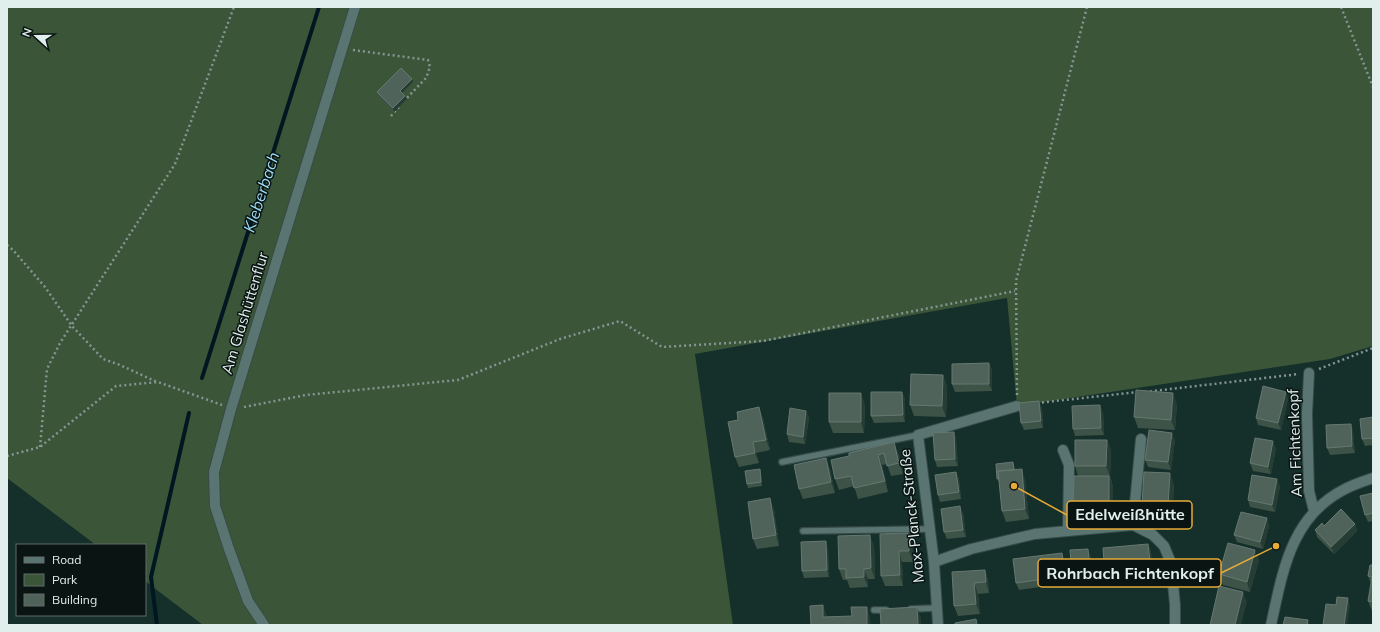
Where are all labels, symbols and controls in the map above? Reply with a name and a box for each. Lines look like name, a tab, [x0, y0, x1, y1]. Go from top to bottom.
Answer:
north arrow	[16, 16, 56, 56]
text: N	[19, 26, 35, 39]
water label: Kleberbach	[239, 149, 283, 235]
street label: Am Glashüttenflur	[217, 249, 272, 376]
street label: Am Fichtenkopf	[1283, 388, 1306, 498]
street label: Max-Planck-Straße	[895, 448, 928, 584]
callout: Edelweißhütte	[1067, 501, 1192, 529]
text: Edelweißhütte	[1075, 504, 1185, 524]
legend	[16, 544, 146, 616]
text: Road	[52, 552, 81, 567]
callout: Rohrbach Fichtenkopf	[1038, 559, 1221, 587]
text: Rohrbach Fichtenkopf	[1046, 563, 1215, 583]
text: Park	[52, 572, 78, 587]
text: Building	[52, 592, 97, 607]

